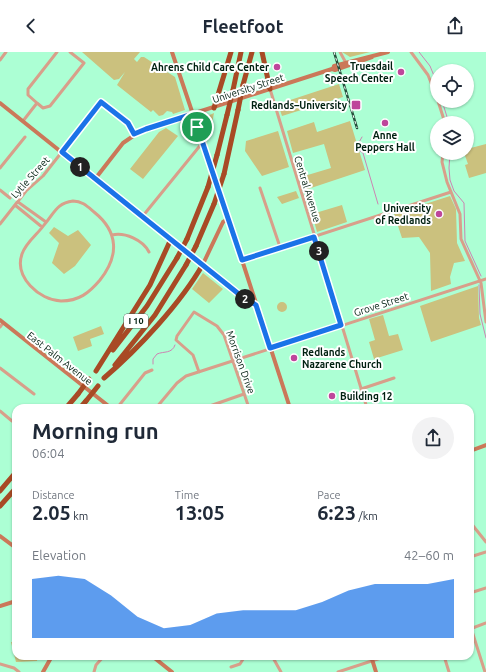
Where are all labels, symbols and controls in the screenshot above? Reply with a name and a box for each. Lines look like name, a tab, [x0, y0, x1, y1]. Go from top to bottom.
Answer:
icon: back	[20, 15, 42, 37]
icon: share	[444, 15, 466, 37]
text: Fleetfoot	[203, 16, 283, 36]
place label: Truesdail Speech Center	[325, 61, 394, 84]
place label: Ahrens Child Care Center	[151, 62, 270, 73]
marker: Ahrens Child Care Center	[272, 62, 282, 72]
map controls	[430, 64, 474, 160]
button: locate	[430, 64, 474, 108]
marker: Truesdail Speech Center	[396, 67, 406, 77]
street label: University Street	[211, 72, 286, 105]
marker: Redlands–University	[350, 99, 362, 111]
place label: Redlands–University	[251, 100, 348, 111]
pin	[180, 110, 214, 144]
icon: arrive	[186, 116, 208, 138]
button: layers	[430, 116, 474, 160]
marker: Anne Peppers Hall	[380, 118, 390, 128]
place label: Anne Peppers Hall	[355, 130, 415, 153]
street label: Lytle Street	[9, 154, 52, 200]
street label: Central Avenue	[292, 155, 323, 224]
pin: 1	[70, 157, 90, 177]
text: 1	[77, 161, 83, 173]
place label: University of Redlands	[375, 203, 432, 226]
marker: University of Redlands	[434, 209, 444, 219]
pin: 3	[309, 241, 329, 261]
text: 3	[316, 245, 322, 257]
pin: 2	[235, 289, 255, 309]
street label: Grove Street	[352, 290, 410, 318]
text: 2	[242, 293, 248, 305]
road number: I 10	[124, 314, 148, 328]
street label: Morrison Drive	[224, 329, 257, 395]
street label: East Palm Avenue	[25, 330, 94, 387]
place label: Redlands Nazarene Church	[302, 347, 382, 370]
marker: Redlands Nazarene Church	[289, 353, 299, 363]
marker: Building 12	[327, 391, 337, 401]
place label: Building 12	[340, 391, 393, 402]
button: share	[412, 417, 454, 459]
text: Morning run	[32, 418, 159, 443]
text: 06:04	[32, 446, 65, 460]
text: Distance	[32, 489, 75, 501]
text: Time	[175, 489, 199, 501]
text: Pace	[317, 489, 341, 501]
text: 2.05	[32, 501, 71, 524]
text: 13:05	[175, 501, 225, 524]
text: 6:23	[317, 501, 356, 524]
text: km	[71, 510, 88, 522]
text: /km	[356, 510, 378, 522]
text: Elevation	[32, 548, 86, 562]
text: 42–60 m	[404, 548, 454, 562]

